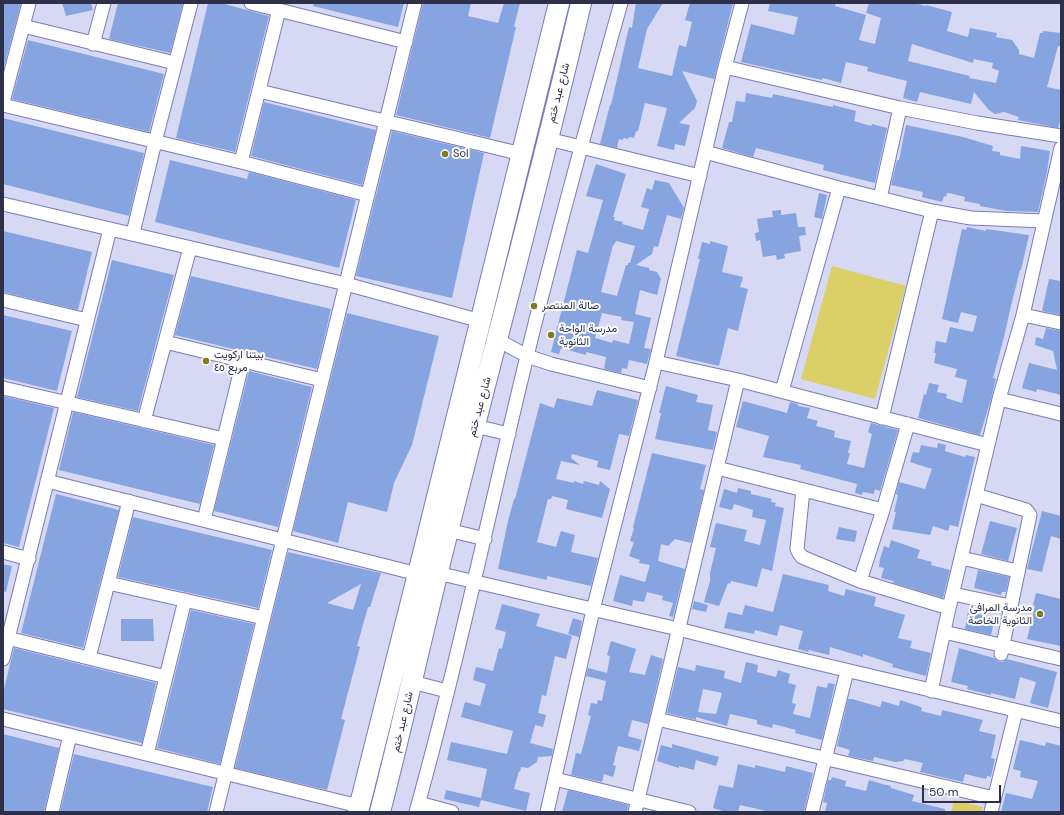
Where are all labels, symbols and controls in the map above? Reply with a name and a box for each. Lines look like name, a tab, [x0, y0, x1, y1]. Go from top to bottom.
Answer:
street label: شارع عبد ختم	[545, 61, 573, 125]
place label: Sol	[453, 147, 468, 161]
marker: Sol	[440, 149, 450, 159]
place label: صالة المنتصر	[542, 299, 599, 313]
marker: صالة المنتصر	[529, 301, 539, 311]
place label: مدرسة الواحة الثانوية	[559, 322, 617, 348]
marker: مدرسة الواحة الثانوية	[546, 330, 556, 340]
place label: بيتنا اركويت مربع ٤٥	[214, 348, 264, 374]
marker: بيتنا اركويت مربع ٤٥	[201, 356, 211, 366]
street label: شارع عبد ختم	[466, 376, 494, 438]
place label: مدرسة المرافئ الثانوية الخاصة	[968, 601, 1032, 627]
marker: مدرسة المرافئ الثانوية الخاصة	[1035, 609, 1045, 619]
street label: شارع عبد ختم	[390, 690, 416, 754]
scale bar	[924, 777, 1003, 803]
text: 50 m	[929, 784, 958, 800]

